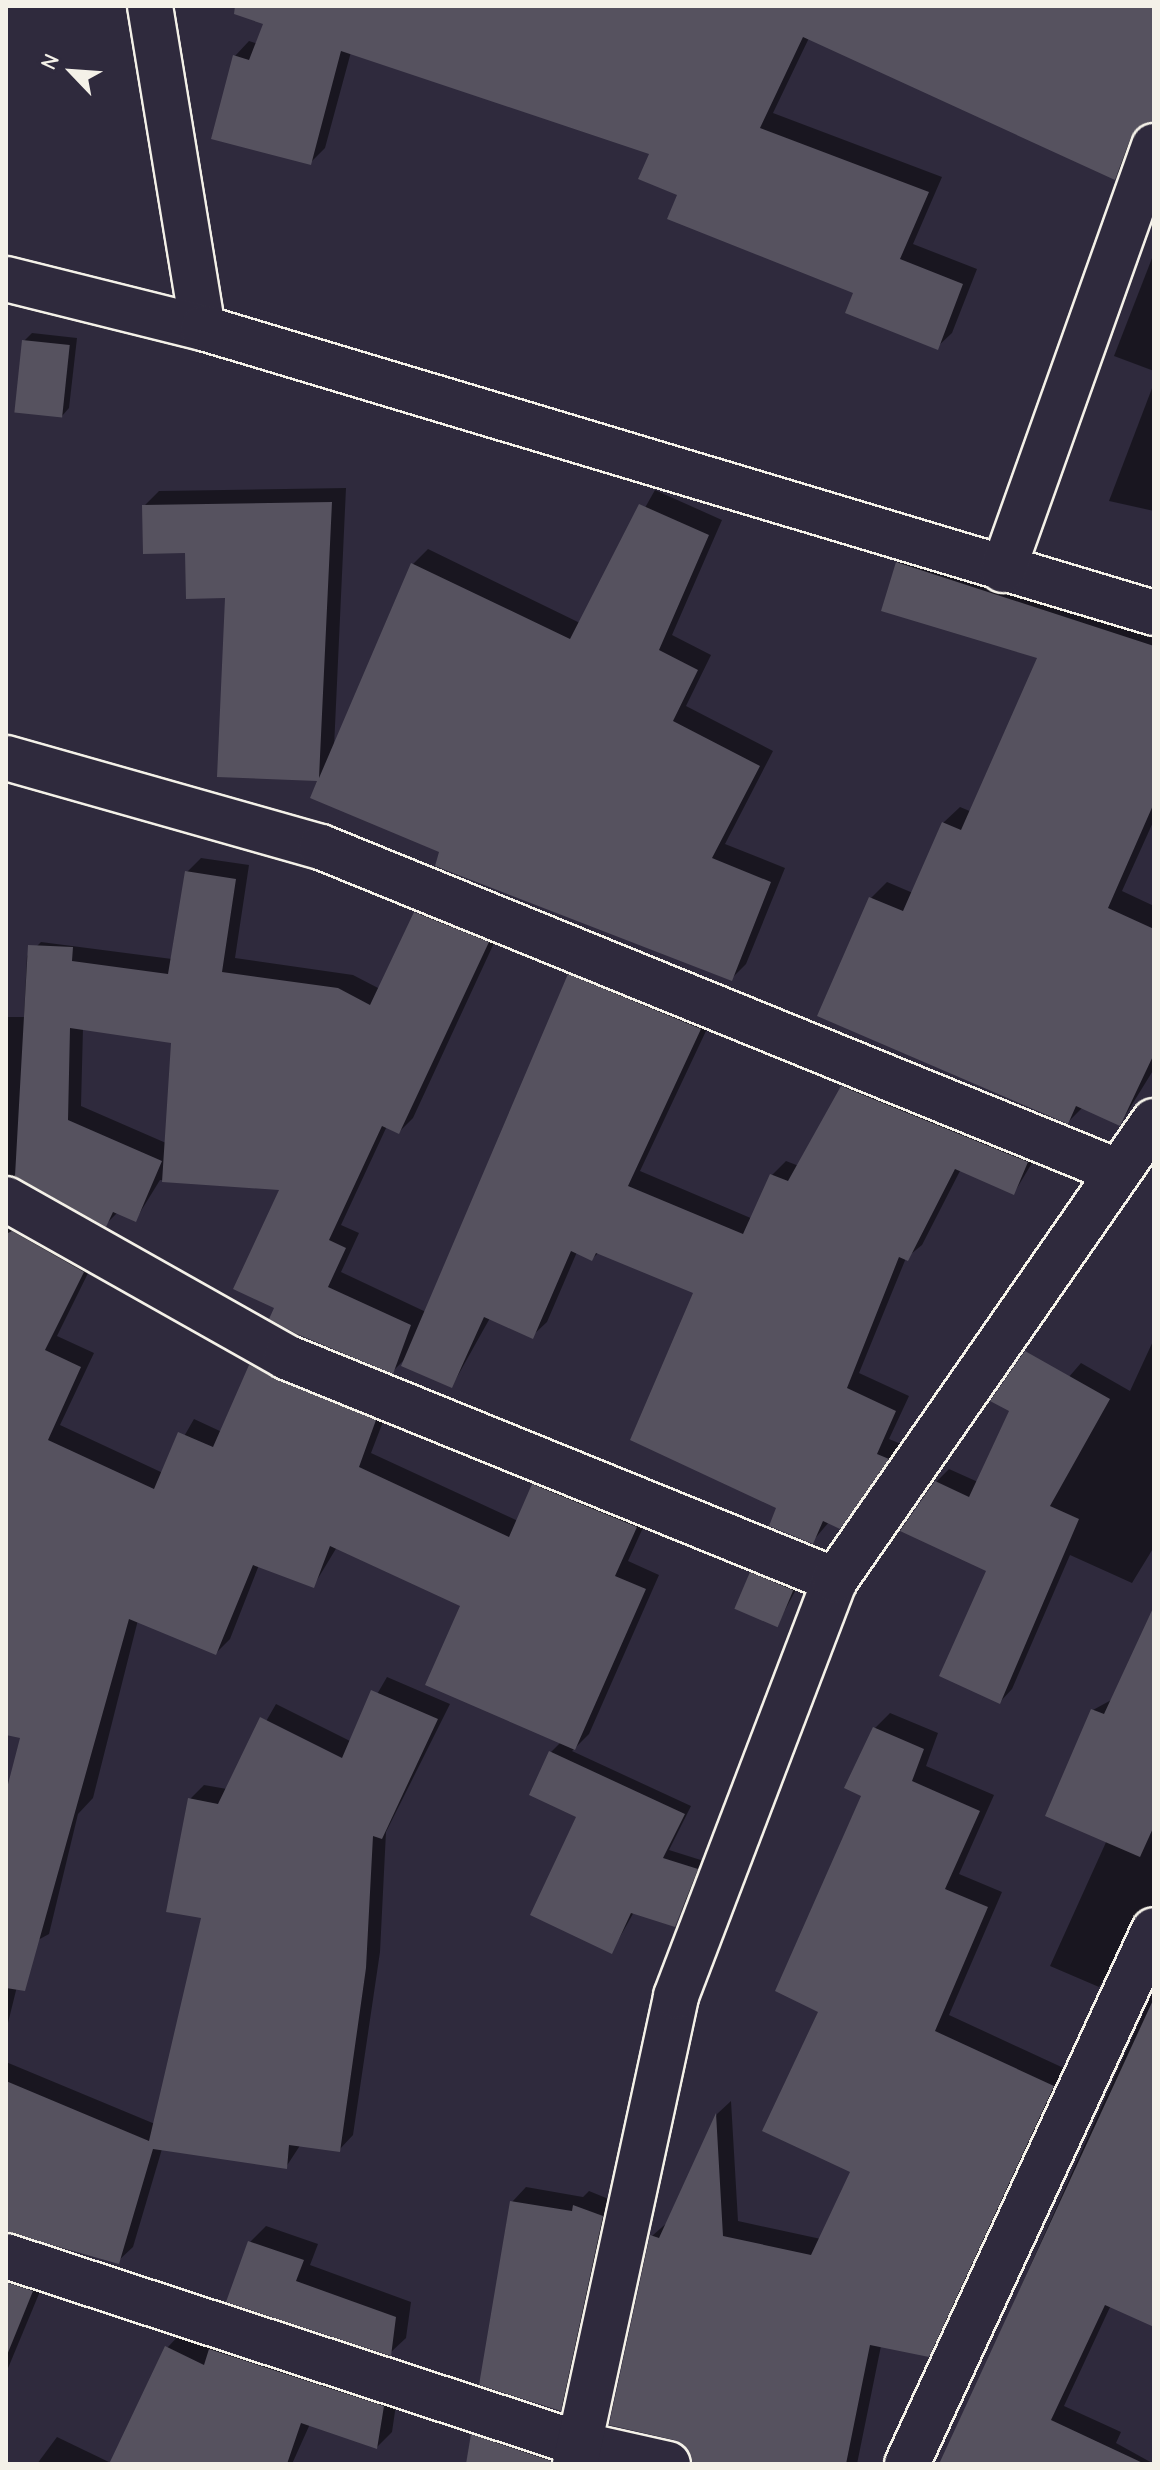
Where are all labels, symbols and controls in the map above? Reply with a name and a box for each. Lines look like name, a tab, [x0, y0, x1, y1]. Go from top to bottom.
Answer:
north arrow	[32, 32, 112, 112]
text: N	[35, 50, 65, 74]

